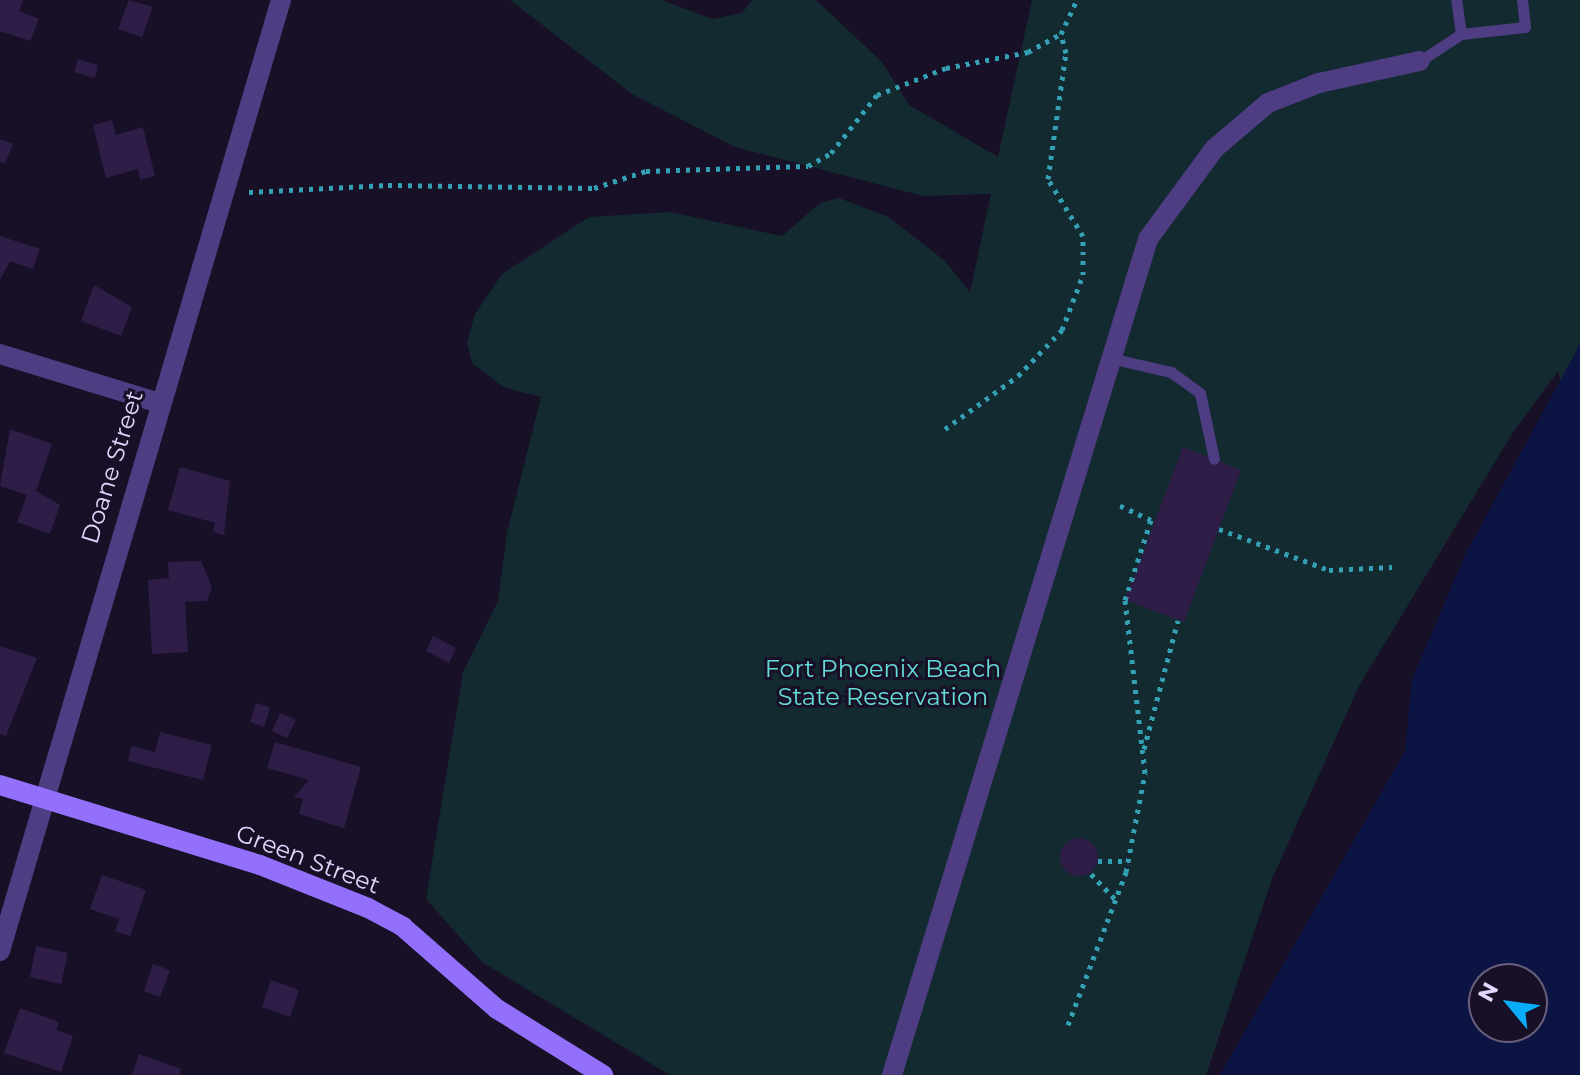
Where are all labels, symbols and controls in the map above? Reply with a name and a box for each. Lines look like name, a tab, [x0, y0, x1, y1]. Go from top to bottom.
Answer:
street label: Doane Street	[75, 387, 149, 547]
park label: Fort Phoenix Beach State Reservation	[765, 655, 1001, 711]
street label: Green Street	[232, 818, 384, 900]
north arrow	[1468, 963, 1548, 1043]
text: N	[1472, 978, 1504, 1006]

